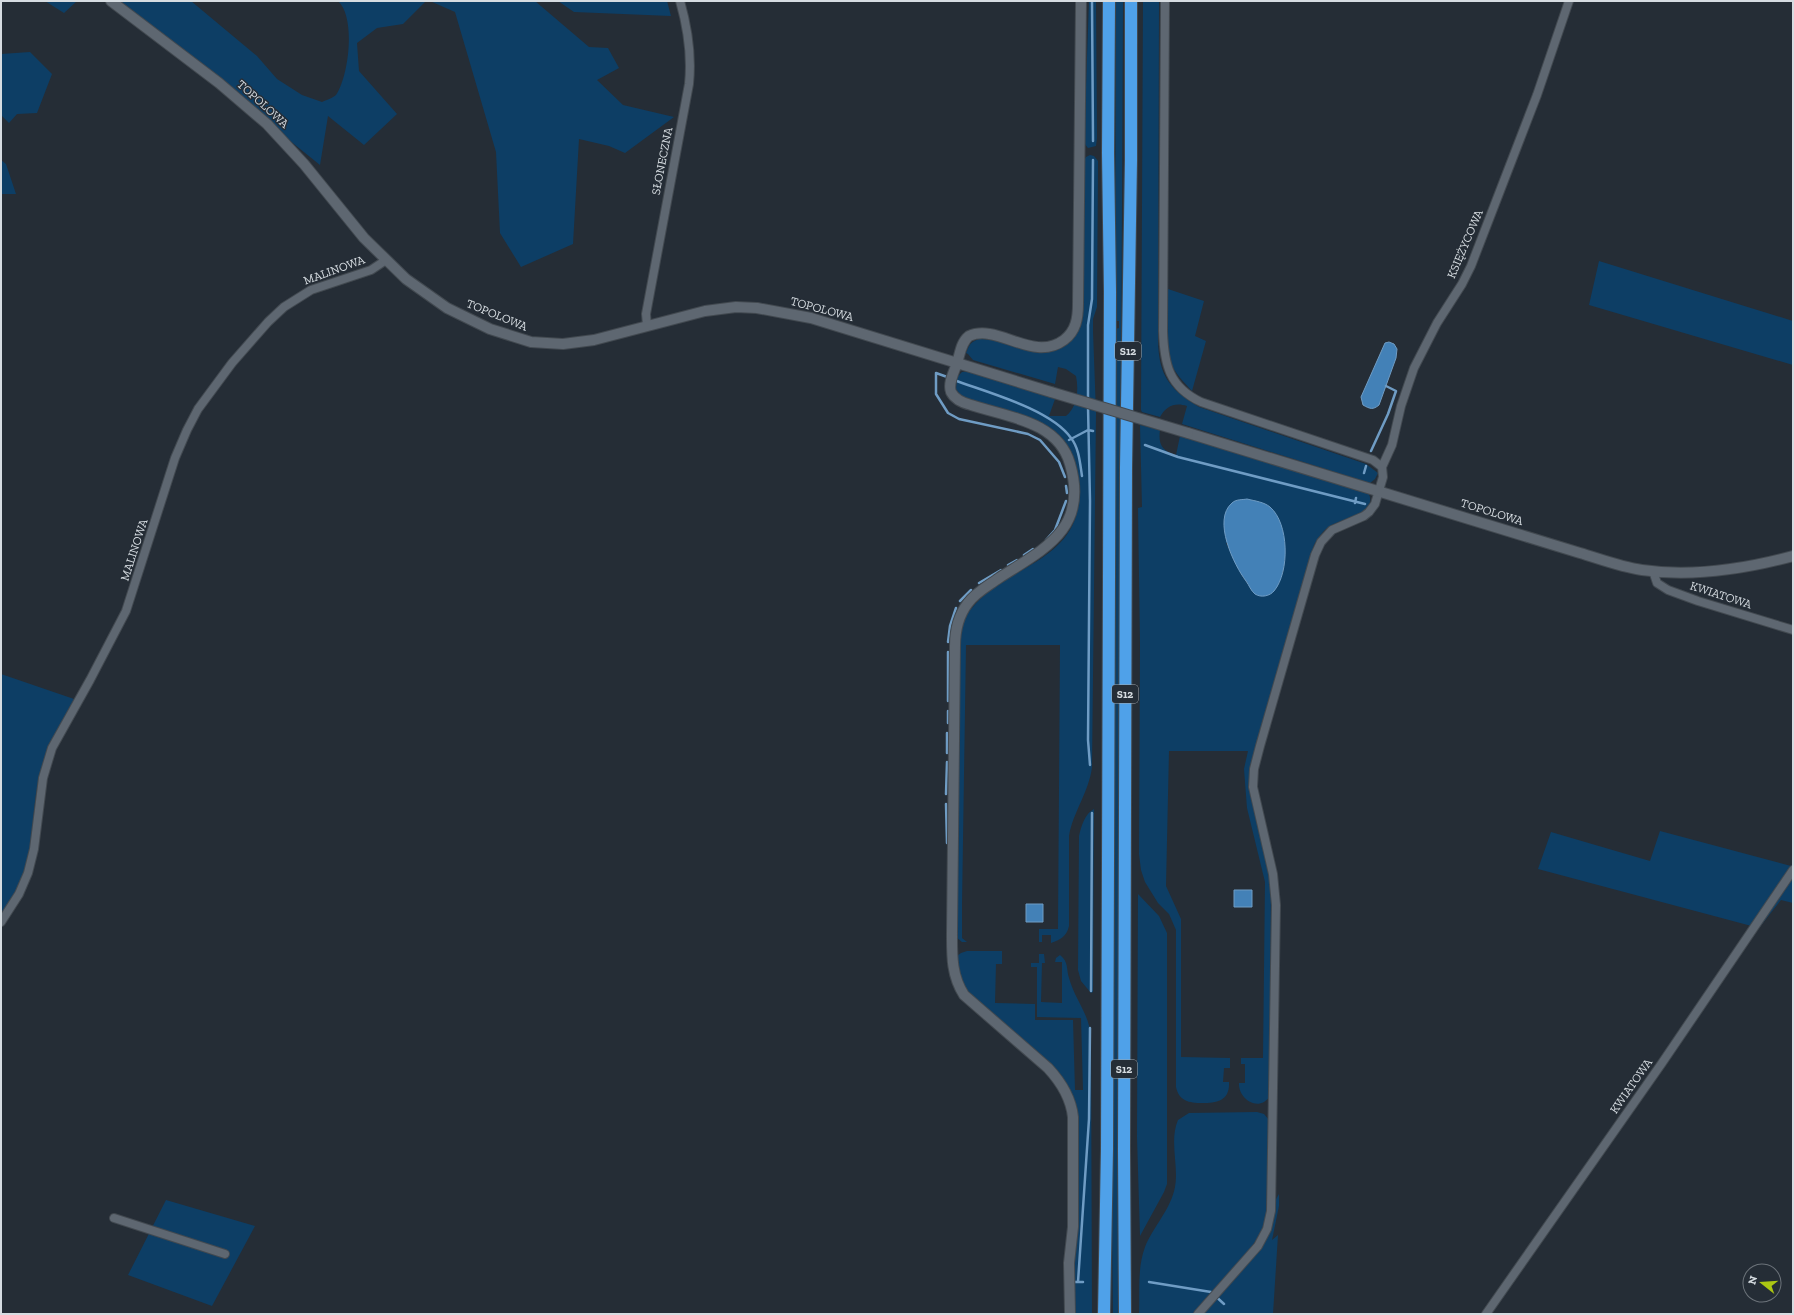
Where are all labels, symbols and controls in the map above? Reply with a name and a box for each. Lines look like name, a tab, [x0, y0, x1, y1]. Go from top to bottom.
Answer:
street label: TOPOLOWA	[234, 77, 292, 131]
street label: SŁONECZNA	[649, 126, 675, 196]
street label: KSIĘŻYCOWA	[1444, 207, 1486, 281]
street label: MALINOWA	[301, 252, 367, 288]
street label: TOPOLOWA	[789, 294, 855, 324]
street label: TOPOLOWA	[464, 296, 530, 334]
road number: S12	[1115, 342, 1141, 360]
street label: TOPOLOWA	[1459, 496, 1525, 528]
street label: MALINOWA	[117, 517, 151, 583]
street label: KWIATOWA	[1688, 578, 1754, 612]
road number: S12	[1112, 685, 1138, 703]
street label: KWIATOWA	[1607, 1056, 1655, 1116]
road number: S12	[1111, 1060, 1137, 1078]
north arrow	[1742, 1263, 1782, 1303]
text: N	[1745, 1274, 1761, 1286]

